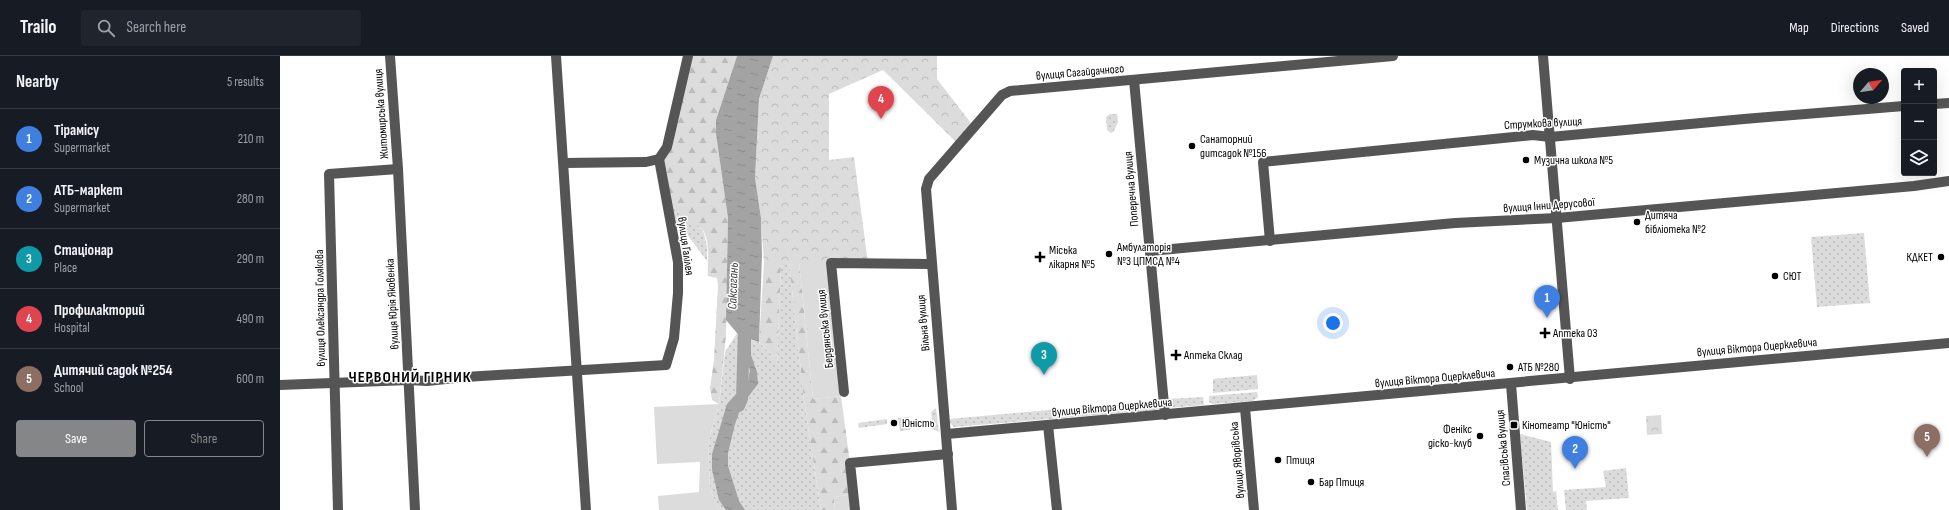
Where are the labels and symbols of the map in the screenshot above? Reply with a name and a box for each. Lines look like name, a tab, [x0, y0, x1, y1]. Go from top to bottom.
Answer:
street label: вулиця Сагайдачного	[1035, 61, 1125, 84]
street label: Житомирська вулиця	[371, 68, 392, 160]
north arrow	[1853, 68, 1889, 104]
pin: 4	[868, 86, 894, 119]
street label: Струмкова вулиця	[1504, 114, 1583, 133]
place label: Санаторний дитсадок №156	[1200, 132, 1267, 161]
marker: Санаторний дитсадок №156	[1187, 141, 1197, 151]
street label: Поперечна вулиця	[1121, 150, 1142, 227]
place label: Музична школа №5	[1534, 153, 1613, 168]
marker: Музична школа №5	[1521, 155, 1531, 165]
street label: вулиця Інни Дерусової	[1503, 195, 1596, 216]
place label: Дитяча бібліотека №2	[1645, 208, 1706, 237]
street label: вулиця Галілея	[674, 216, 697, 277]
marker: Дитяча бібліотека №2	[1632, 217, 1642, 227]
place label: Амбулаторія №3 ЦПМСД №4	[1116, 240, 1180, 269]
place label: Міська лікарня №5	[1049, 243, 1095, 272]
street label: вулиця Олександра Голякова	[312, 249, 329, 367]
marker: Амбулаторія №3 ЦПМСД №4	[1104, 249, 1114, 259]
place label: КДКЕТ	[1906, 250, 1933, 265]
marker: Міська лікарня №5	[1034, 251, 1046, 263]
marker: КДКЕТ	[1936, 252, 1946, 262]
street label: вулиця Юрія Яковенка	[383, 258, 402, 350]
water label: Саксагань	[724, 262, 742, 310]
place label: СЮТ	[1783, 269, 1802, 284]
marker: СЮТ	[1770, 271, 1780, 281]
pin: 1	[1534, 285, 1560, 318]
street label: Бердянська вулиця	[814, 289, 837, 369]
street label: Вільна вулиця	[914, 294, 933, 352]
your location	[1323, 313, 1343, 333]
place label: Аптека 03	[1552, 326, 1597, 341]
marker: Аптека 03	[1540, 328, 1550, 338]
street label: вулиця Віктора Оцерклевича	[1696, 335, 1818, 360]
pin: 3	[1031, 342, 1057, 375]
place label: Аптека Склад	[1183, 348, 1242, 363]
marker: Аптека Склад	[1171, 350, 1181, 360]
place label: АТБ №280	[1517, 360, 1559, 375]
marker: АТБ №280	[1505, 362, 1515, 372]
street label: вулиця Віктора Оцерклевича	[1374, 366, 1496, 391]
district label: ЧЕРВОНИЙ ГІРНИК	[349, 368, 471, 387]
street label: вулиця Віктора Оцерклевича	[1051, 395, 1173, 420]
street label: Спасівська вулиця	[1493, 409, 1514, 487]
place label: Юність	[902, 416, 935, 431]
marker: Юність	[889, 418, 899, 428]
place label: Кінотеатр "Юність"	[1522, 418, 1611, 433]
marker: Кінотеатр "Юність"	[1509, 420, 1519, 430]
street label: вулиця Яворівська	[1227, 421, 1248, 499]
place label: Фенікс діско-клуб	[1428, 422, 1472, 451]
pin: 5	[1914, 424, 1940, 457]
marker: Фенікс діско-клуб	[1475, 431, 1485, 441]
pin: 2	[1562, 436, 1588, 469]
place label: Птиця	[1286, 453, 1315, 468]
marker: Птиця	[1273, 455, 1283, 465]
place label: Бар Птиця	[1319, 475, 1365, 490]
marker: Бар Птиця	[1306, 477, 1316, 487]

